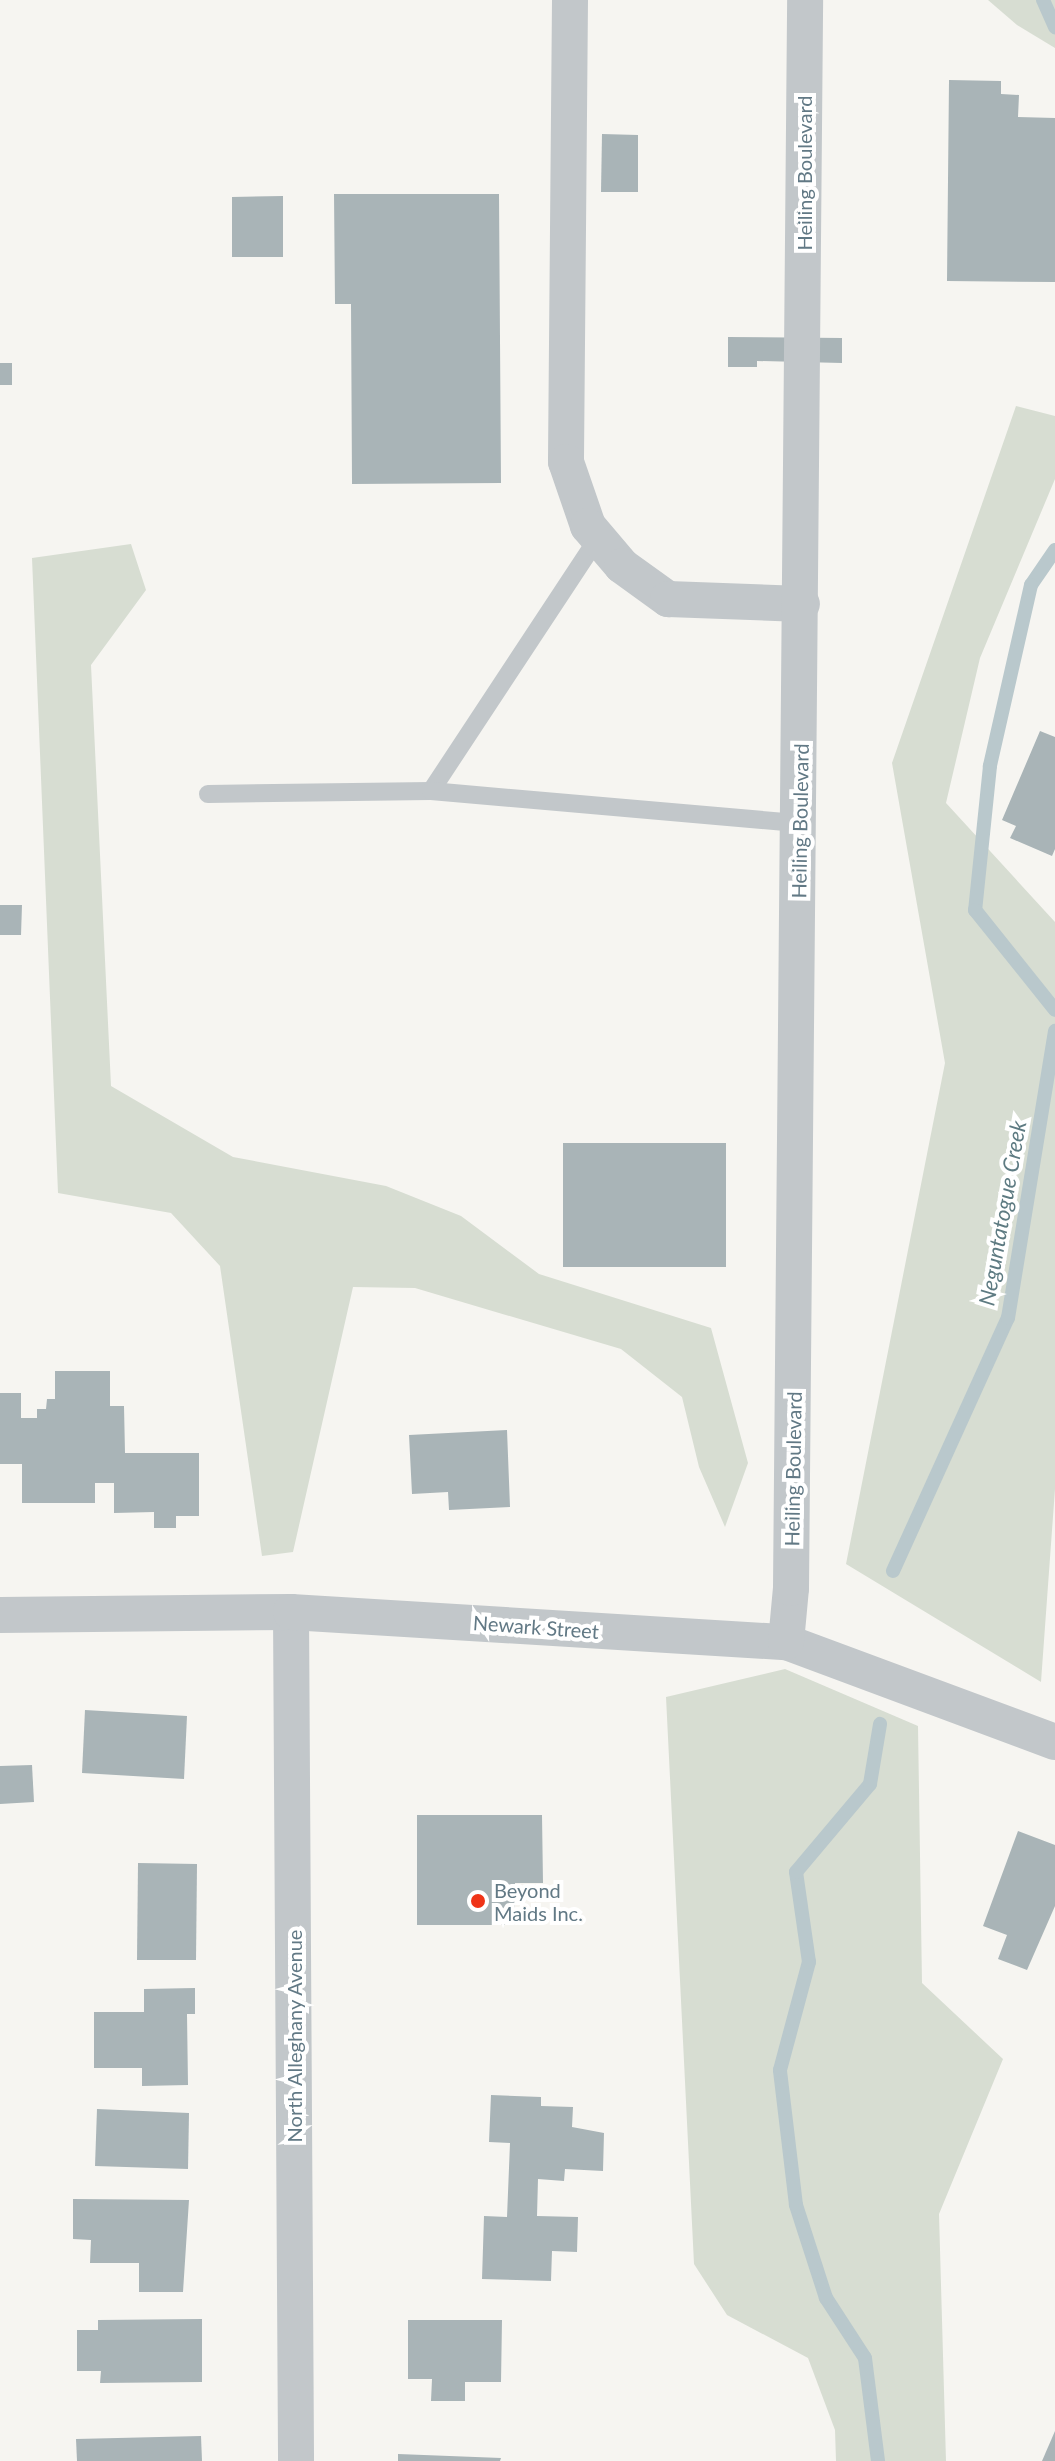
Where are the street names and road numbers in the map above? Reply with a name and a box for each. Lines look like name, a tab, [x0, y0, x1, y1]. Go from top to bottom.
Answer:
street label: Heiling Boulevard	[792, 96, 816, 250]
street label: Heiling Boulevard	[787, 743, 813, 899]
street label: Heiling Boulevard	[780, 1391, 806, 1547]
street label: Newark Street	[472, 1611, 600, 1643]
street label: North Alleghany Avenue	[282, 1929, 306, 2143]

